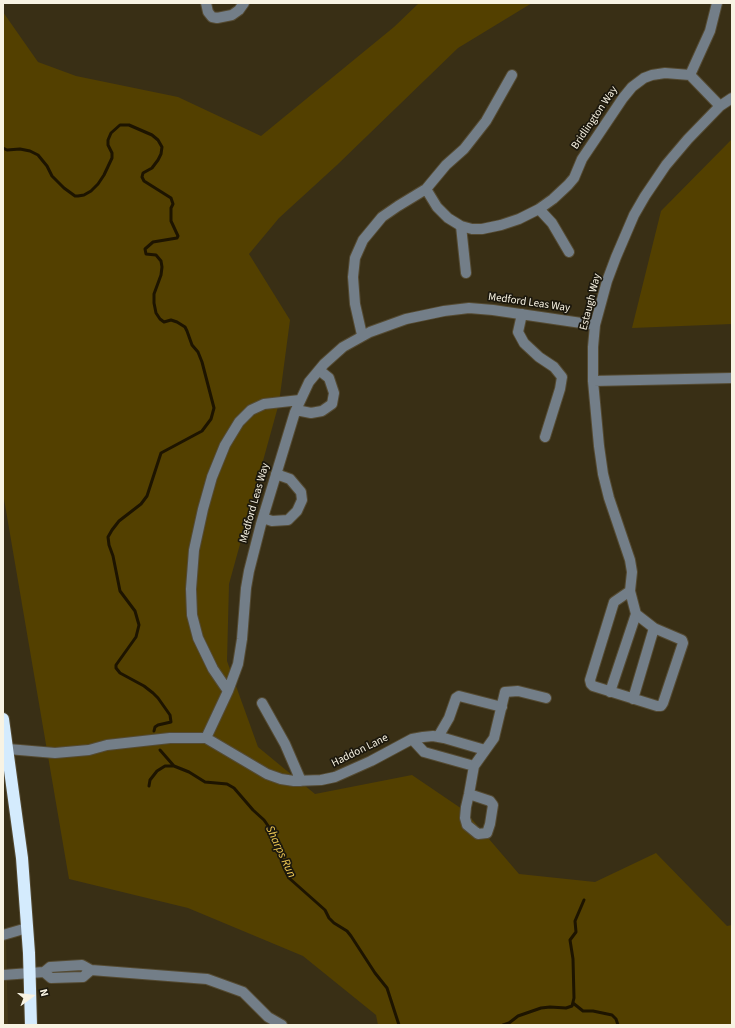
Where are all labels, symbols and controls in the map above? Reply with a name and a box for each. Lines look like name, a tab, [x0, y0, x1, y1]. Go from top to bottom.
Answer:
street label: Bridlington Way	[569, 84, 621, 152]
street label: Estaugh Way	[578, 272, 604, 332]
street label: Medford Leas Way	[487, 291, 571, 315]
street label: Medford Leas Way	[237, 461, 273, 545]
street label: Haddon Lane	[329, 732, 391, 770]
water label: Sharps Run	[262, 824, 298, 880]
north arrow	[12, 976, 52, 1016]
text: N	[36, 987, 52, 998]

